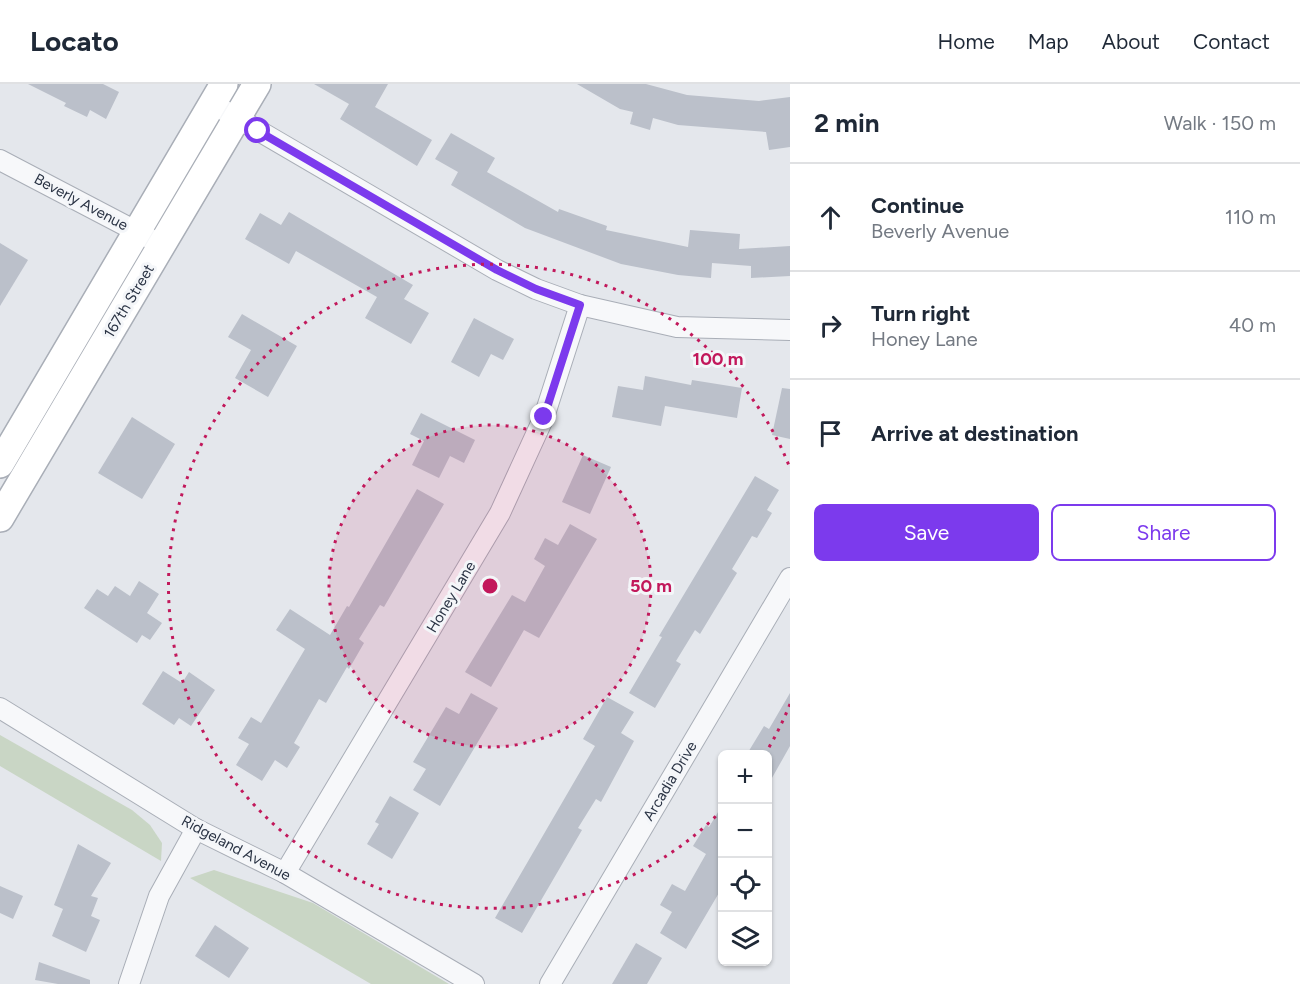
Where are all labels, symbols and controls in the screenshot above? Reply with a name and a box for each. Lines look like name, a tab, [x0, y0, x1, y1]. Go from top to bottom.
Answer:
text: Locato	[30, 24, 119, 58]
text: Home	[938, 29, 995, 54]
text: Map	[1028, 29, 1069, 54]
text: About	[1102, 29, 1160, 54]
text: Contact	[1193, 29, 1270, 54]
text: 2 min	[814, 107, 880, 139]
text: Walk · 150 m	[1164, 111, 1276, 135]
route start	[244, 117, 270, 143]
street label: Beverly Avenue	[31, 170, 131, 234]
text: Continue	[871, 192, 964, 219]
icon: ahead	[814, 201, 847, 234]
text: 110 m	[1225, 205, 1276, 229]
text: Beverly Avenue	[871, 219, 1009, 243]
street label: 167th Street	[100, 261, 158, 341]
text: Turn right	[871, 300, 970, 327]
icon: right	[814, 309, 847, 342]
text: 40 m	[1229, 313, 1276, 337]
text: Honey Lane	[871, 327, 978, 351]
text: 100 m	[693, 348, 743, 370]
route end	[530, 403, 556, 429]
icon: arrive	[814, 417, 847, 450]
text: Arrive at destination	[871, 420, 1079, 447]
button: Save	[814, 504, 1039, 561]
button: Share	[1051, 504, 1276, 561]
street label: Honey Lane	[423, 558, 479, 636]
text: 50 m	[630, 575, 672, 597]
centre of rings	[480, 576, 500, 596]
street label: Arcadia Drive	[639, 738, 701, 824]
map controls	[718, 750, 772, 966]
button: +	[718, 750, 772, 804]
button: −	[718, 804, 772, 858]
street label: Ridgeland Avenue	[178, 812, 294, 884]
button: locate	[718, 858, 772, 912]
button: layers	[718, 912, 772, 966]

